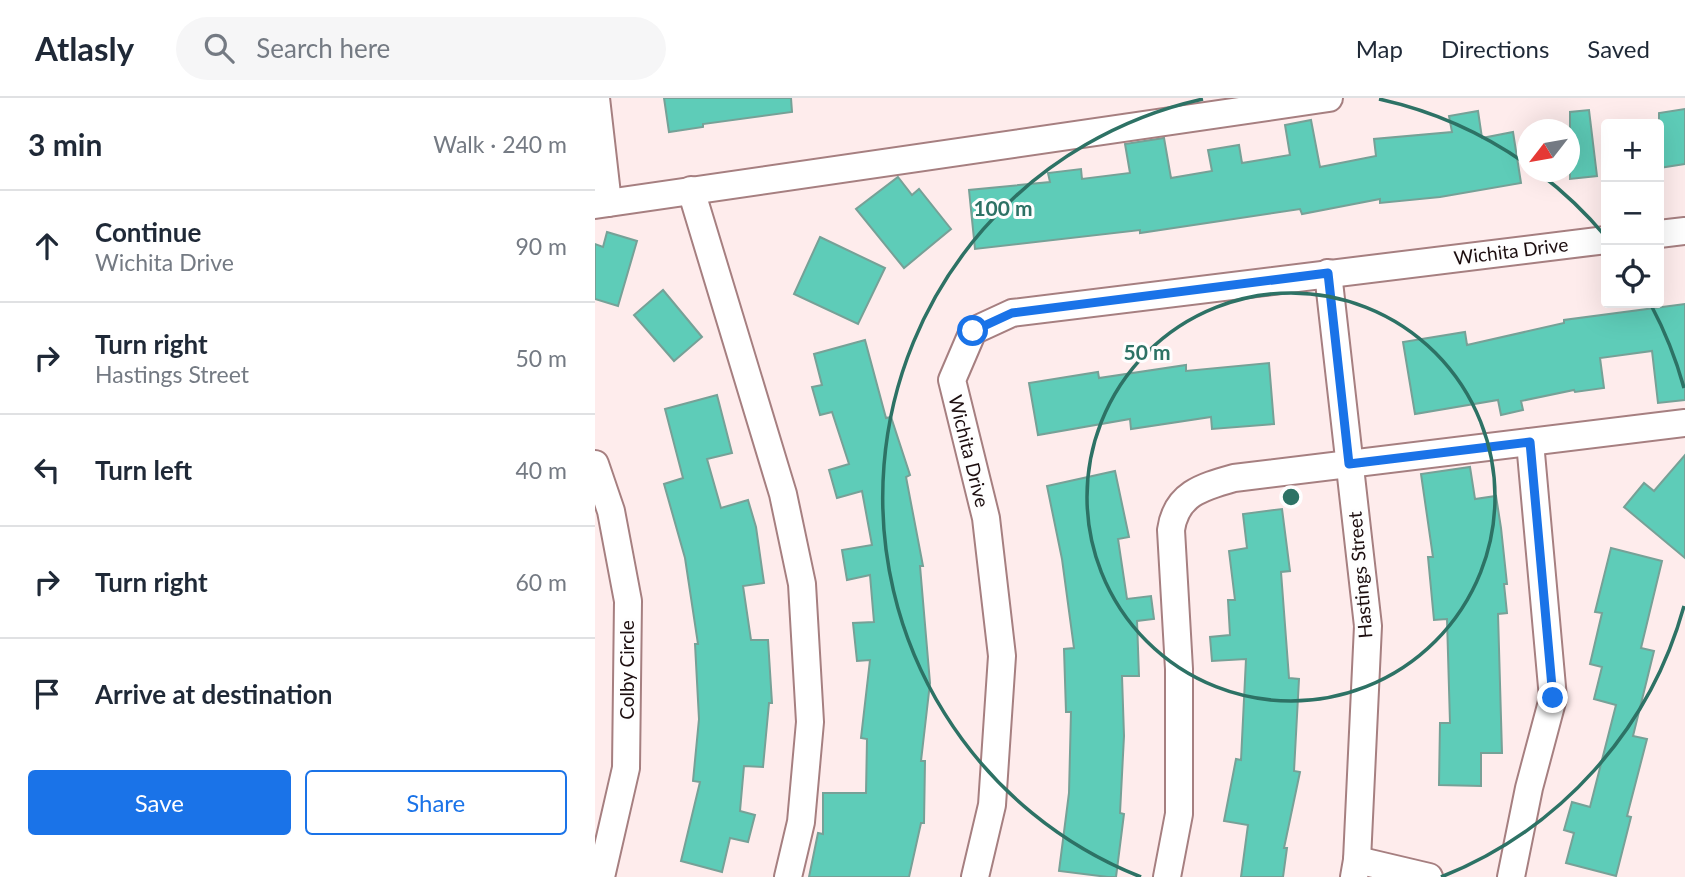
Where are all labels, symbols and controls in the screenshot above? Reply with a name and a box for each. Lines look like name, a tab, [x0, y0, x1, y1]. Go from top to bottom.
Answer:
search box	[176, 17, 666, 80]
text: Atlasly	[35, 28, 134, 68]
icon: search	[200, 29, 238, 67]
text: Search here	[256, 32, 390, 64]
text: Map	[1356, 34, 1403, 63]
text: Directions	[1441, 34, 1549, 63]
text: Saved	[1587, 34, 1650, 63]
north arrow	[1517, 119, 1580, 182]
map controls	[1601, 119, 1664, 308]
button: +	[1601, 119, 1664, 182]
text: 3 min	[28, 126, 102, 162]
text: Walk · 240 m	[433, 130, 567, 158]
button: −	[1601, 182, 1664, 245]
text: 100 m	[973, 195, 1033, 220]
text: Continue	[95, 216, 201, 248]
icon: ahead	[28, 227, 66, 265]
text: 90 m	[516, 232, 567, 260]
street label: Wichita Drive	[1453, 232, 1569, 269]
button: locate	[1601, 245, 1664, 308]
text: Wichita Drive	[95, 248, 234, 276]
route start	[957, 315, 988, 346]
text: Turn right	[95, 328, 208, 360]
icon: right	[28, 339, 66, 377]
text: 50 m	[1123, 339, 1171, 364]
text: 50 m	[516, 344, 567, 372]
text: Hastings Street	[95, 360, 249, 388]
street label: Wichita Drive	[944, 392, 995, 509]
icon: left	[28, 451, 66, 489]
text: Turn left	[95, 454, 192, 486]
text: 40 m	[516, 456, 567, 484]
centre of rings	[1279, 485, 1303, 509]
street label: Hastings Street	[1342, 511, 1377, 639]
icon: right	[28, 563, 66, 601]
text: Turn right	[95, 566, 208, 598]
text: 60 m	[516, 568, 567, 596]
street label: Colby Circle	[615, 620, 638, 720]
icon: arrive	[28, 675, 66, 713]
text: Arrive at destination	[95, 678, 332, 710]
route end	[1537, 682, 1568, 713]
button: Save	[28, 770, 291, 835]
button: Share	[305, 770, 567, 835]

